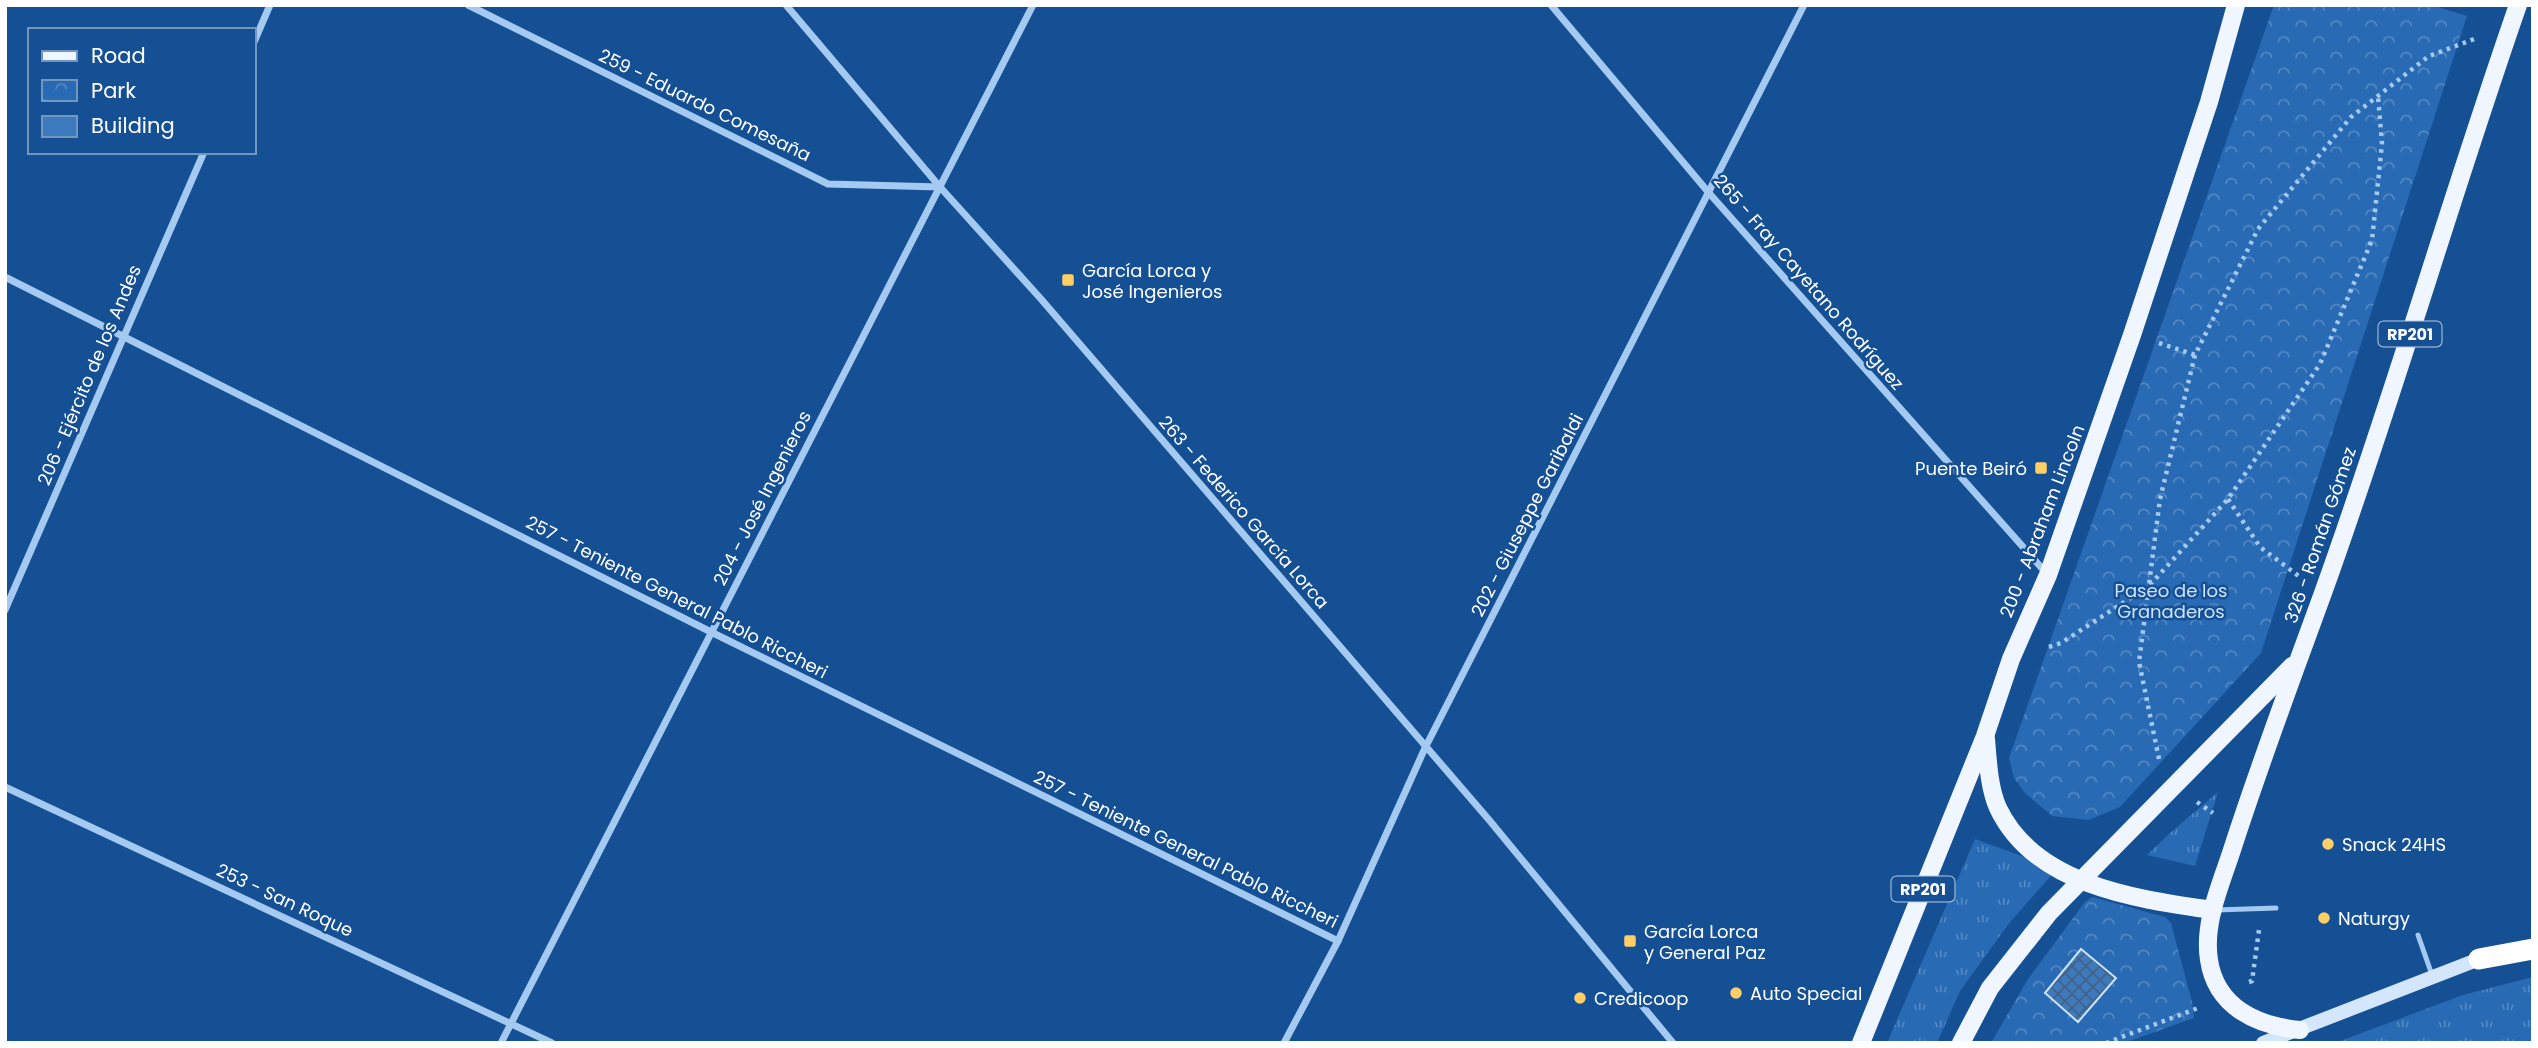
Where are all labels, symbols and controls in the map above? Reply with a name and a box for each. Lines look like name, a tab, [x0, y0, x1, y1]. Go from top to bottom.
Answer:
legend	[28, 28, 256, 154]
text: Road	[91, 41, 146, 70]
street label: 259 - Eduardo Comesaña	[595, 43, 815, 167]
text: Park	[91, 76, 136, 105]
text: Building	[91, 111, 175, 140]
street label: 265 - Fray Cayetano Rodríguez	[1708, 169, 1910, 395]
place label: García Lorca y José Ingenieros	[1082, 258, 1222, 304]
street label: 206 - Ejército de los Andes	[31, 261, 147, 489]
marker: García Lorca y José Ingenieros	[1060, 272, 1076, 288]
road number: RP201	[2378, 322, 2442, 346]
street label: 204 - José Ingenieros	[707, 406, 817, 590]
street label: 202 - Giuseppe Garibaldi	[1465, 409, 1589, 621]
street label: 263 - Federico García Lorca	[1153, 410, 1335, 614]
street label: 200 - Abraham Lincoln	[1994, 421, 2090, 621]
street label: 326 - Román Gómez	[2278, 444, 2362, 626]
place label: Puente Beiró	[1915, 456, 2027, 481]
marker: Puente Beiró	[2033, 460, 2049, 476]
street label: 257 - Teniente General Pablo Riccheri	[522, 510, 832, 684]
park label: Paseo de los Granaderos	[2115, 578, 2227, 624]
street label: 257 - Teniente General Pablo Riccheri	[1030, 764, 1342, 934]
place label: Snack 24HS	[2342, 832, 2446, 857]
marker: Snack 24HS	[2320, 836, 2336, 852]
street label: 253 - San Roque	[213, 857, 357, 943]
road number: RP201	[1892, 876, 1954, 902]
place label: Naturgy	[2338, 906, 2410, 931]
marker: Naturgy	[2316, 910, 2332, 926]
place label: García Lorca y General Paz	[1644, 919, 1766, 965]
marker: García Lorca y General Paz	[1622, 933, 1638, 949]
place label: Auto Special	[1750, 981, 1862, 1006]
marker: Auto Special	[1728, 985, 1744, 1001]
place label: Credicoop	[1594, 986, 1689, 1011]
marker: Credicoop	[1572, 990, 1588, 1006]

